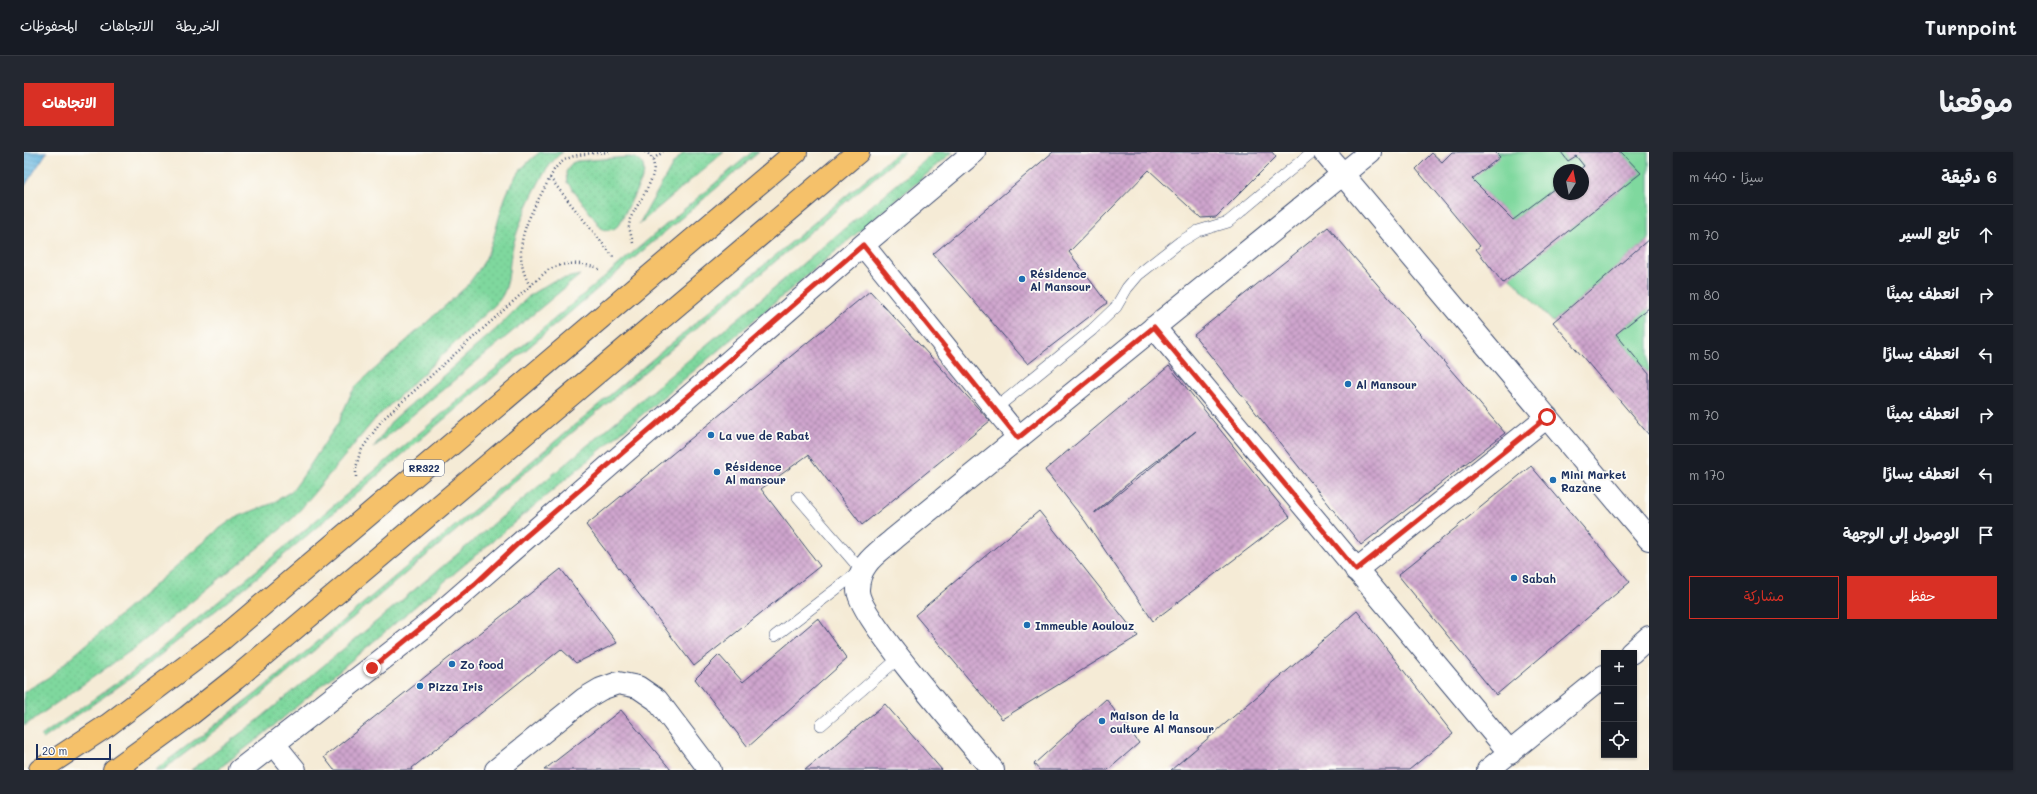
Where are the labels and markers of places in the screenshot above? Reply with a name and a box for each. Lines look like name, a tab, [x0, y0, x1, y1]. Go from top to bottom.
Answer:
place label: Résidence Al Mansour	[1030, 266, 1091, 294]
marker: Résidence Al Mansour	[1017, 274, 1027, 284]
place label: Al Mansour	[1356, 377, 1417, 392]
marker: Al Mansour	[1343, 379, 1353, 389]
place label: La vue de Rabat	[719, 428, 809, 443]
marker: La vue de Rabat	[706, 430, 716, 440]
place label: Résidence Al mansour	[725, 459, 786, 487]
marker: Résidence Al mansour	[712, 467, 722, 477]
place label: Mini Market Razane	[1561, 467, 1626, 495]
marker: Mini Market Razane	[1548, 475, 1558, 485]
place label: Sabah	[1522, 571, 1556, 586]
marker: Sabah	[1509, 573, 1519, 583]
place label: Immeuble Aoulouz	[1035, 618, 1134, 633]
marker: Immeuble Aoulouz	[1022, 620, 1032, 630]
place label: Zo food	[460, 657, 504, 672]
marker: Zo food	[447, 659, 457, 669]
place label: Pizza Iris	[428, 679, 483, 694]
marker: Pizza Iris	[415, 681, 425, 691]
place label: Maison de la culture Al Mansour	[1110, 708, 1214, 736]
marker: Maison de la culture Al Mansour	[1097, 716, 1107, 726]

